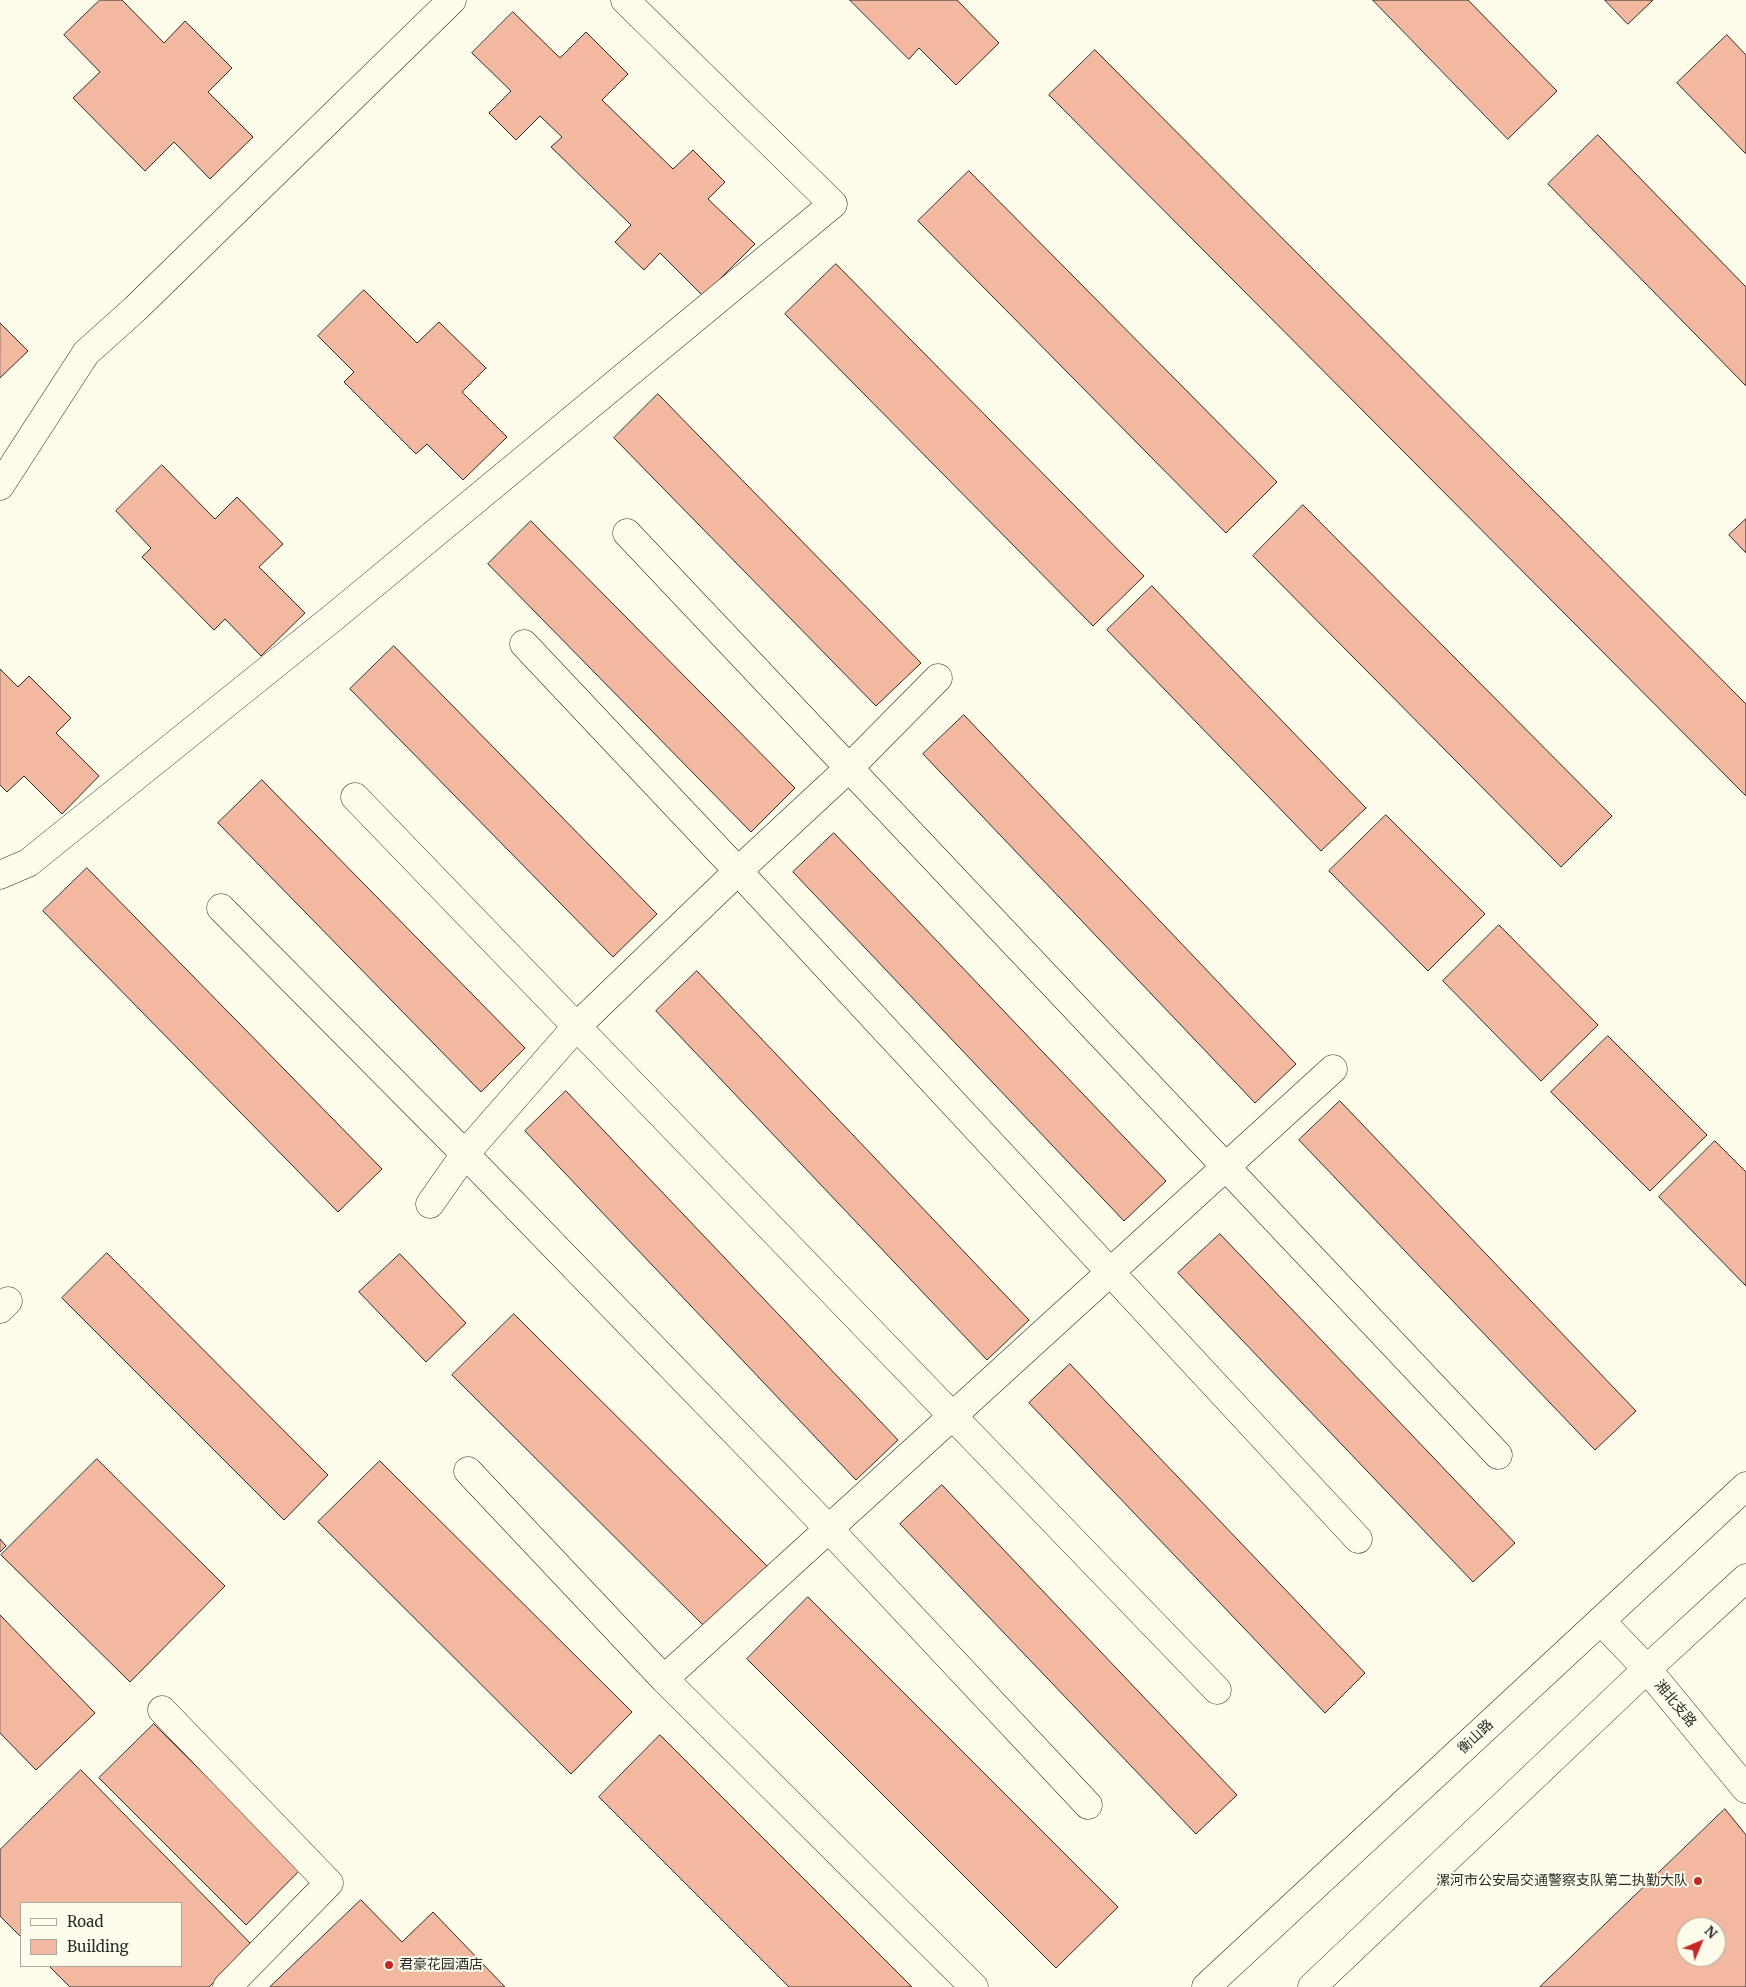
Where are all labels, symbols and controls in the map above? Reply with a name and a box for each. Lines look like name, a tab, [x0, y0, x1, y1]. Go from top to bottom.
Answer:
street label: 湘北支路	[1651, 1677, 1699, 1731]
street label: 衡山路	[1455, 1717, 1497, 1757]
place label: 漯河市公安局交通警察支队第二执勤大队	[1436, 1873, 1688, 1889]
marker: 漯河市公安局交通警察支队第二执勤大队	[1692, 1875, 1704, 1887]
legend	[20, 1902, 182, 1967]
text: Road	[67, 1912, 103, 1931]
north arrow	[1676, 1917, 1726, 1967]
text: N	[1701, 1922, 1721, 1942]
text: Building	[67, 1937, 129, 1956]
place label: 君豪花园酒店	[399, 1957, 483, 1973]
marker: 君豪花园酒店	[383, 1959, 395, 1971]

